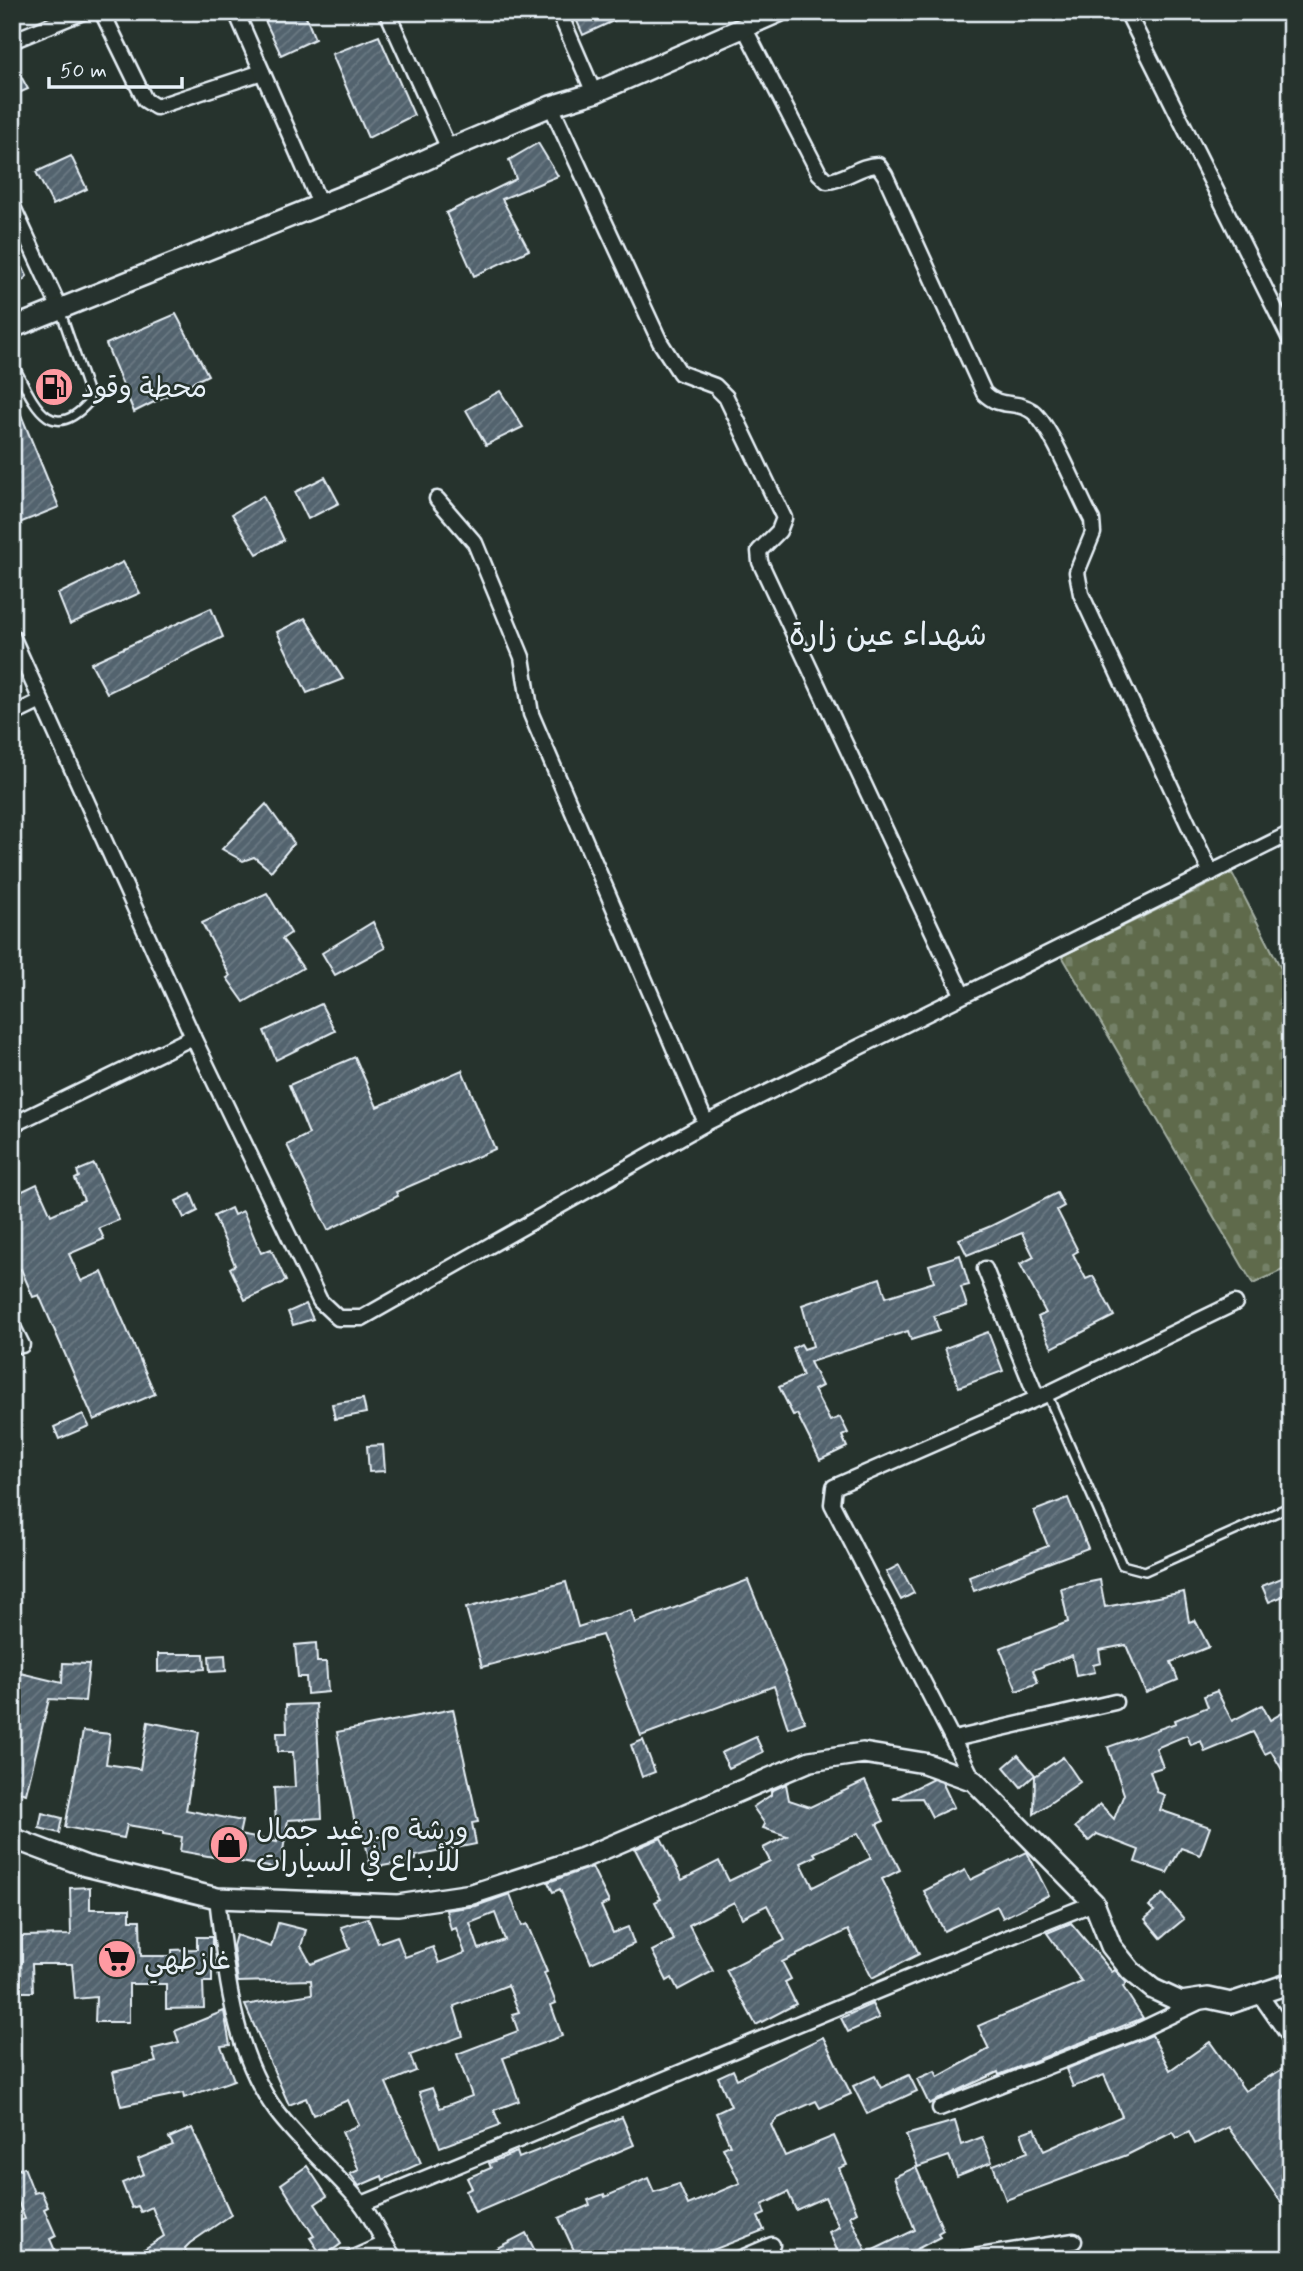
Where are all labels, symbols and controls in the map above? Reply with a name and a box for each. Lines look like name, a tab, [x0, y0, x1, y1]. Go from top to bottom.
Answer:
scale bar	[49, 46, 182, 90]
text: 50 m	[60, 57, 107, 85]
fuel station icon: محطة وقود	[33, 366, 75, 408]
place label: محطة وقود	[81, 371, 207, 408]
district label: شهداء عين زارة	[789, 615, 987, 657]
place label: ورشة م.رغيد جمال للأبداع في السيارات	[256, 1813, 468, 1882]
shop icon: ورشة م.رغيد جمال للأبداع في السيارات	[208, 1824, 250, 1866]
supermarket icon: غازطهي	[96, 1938, 138, 1980]
place label: غازطهي	[144, 1943, 231, 1984]

